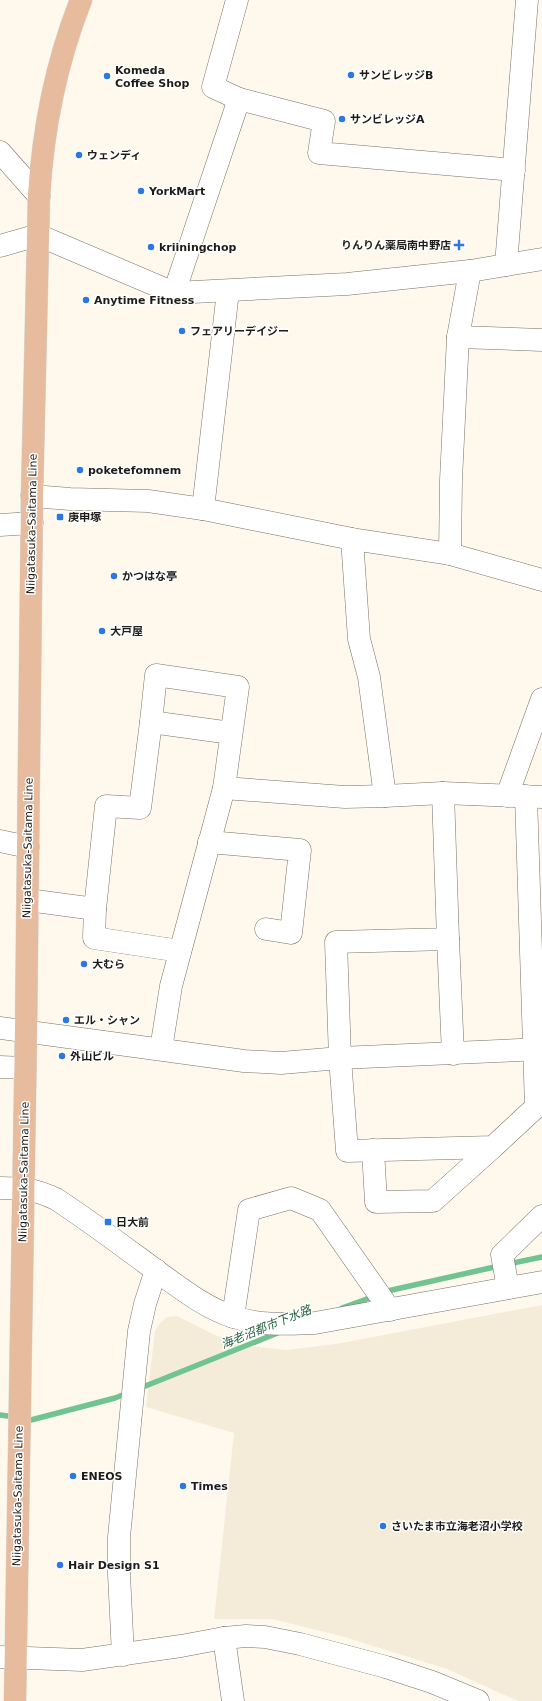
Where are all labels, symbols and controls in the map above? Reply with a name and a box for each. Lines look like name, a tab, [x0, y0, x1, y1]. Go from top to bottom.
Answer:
place label: Komeda Coffee Shop	[115, 64, 190, 90]
place label: サンビレッジB	[359, 69, 433, 82]
marker: サンビレッジB	[346, 70, 356, 80]
marker: Komeda Coffee Shop	[102, 71, 112, 81]
place label: サンビレッジA	[350, 113, 425, 126]
marker: サンビレッジA	[337, 114, 347, 124]
place label: ウェンディ	[87, 149, 141, 162]
marker: ウェンディ	[74, 150, 84, 160]
place label: YorkMart	[148, 185, 205, 198]
marker: YorkMart	[136, 186, 146, 196]
place label: りんりん薬局南中野店	[341, 239, 451, 252]
marker: りんりん薬局南中野店	[454, 240, 464, 250]
place label: kriiningchop	[159, 241, 236, 254]
marker: kriiningchop	[146, 242, 156, 252]
place label: Anytime Fitness	[94, 294, 195, 307]
marker: Anytime Fitness	[81, 295, 91, 305]
place label: フェアリーデイジー	[190, 325, 289, 338]
marker: フェアリーデイジー	[177, 326, 187, 336]
street label: Niigatasuka-Saitama Line	[24, 453, 40, 594]
place label: poketefomnem	[88, 464, 181, 477]
marker: poketefomnem	[75, 465, 85, 475]
place label: 庚申塚	[68, 511, 102, 524]
marker: 庚申塚	[55, 512, 65, 522]
place label: かつはな亭	[122, 570, 177, 583]
marker: かつはな亭	[109, 571, 119, 581]
place label: 大戸屋	[110, 625, 143, 638]
marker: 大戸屋	[97, 626, 107, 636]
street label: Niigatasuka-Saitama Line	[20, 777, 36, 918]
place label: 大むら	[92, 958, 125, 971]
marker: 大むら	[79, 959, 89, 969]
place label: エル・シャン	[74, 1014, 140, 1027]
marker: エル・シャン	[61, 1015, 71, 1025]
place label: 外山ビル	[70, 1050, 114, 1063]
marker: 外山ビル	[57, 1051, 67, 1061]
street label: Niigatasuka-Saitama Line	[16, 1101, 32, 1242]
place label: 日大前	[116, 1216, 149, 1229]
marker: 日大前	[103, 1217, 113, 1227]
water label: 海老沼都市下水路	[219, 1302, 314, 1351]
street label: Niigatasuka-Saitama Line	[10, 1425, 26, 1566]
place label: ENEOS	[81, 1470, 123, 1483]
marker: ENEOS	[68, 1471, 78, 1481]
place label: Times	[191, 1480, 228, 1493]
marker: Times	[178, 1481, 188, 1491]
place label: さいたま市立海老沼小学校	[391, 1520, 523, 1533]
marker: さいたま市立海老沼小学校	[378, 1521, 388, 1531]
place label: Hair Design S1	[68, 1559, 160, 1572]
marker: Hair Design S1	[55, 1560, 65, 1570]

